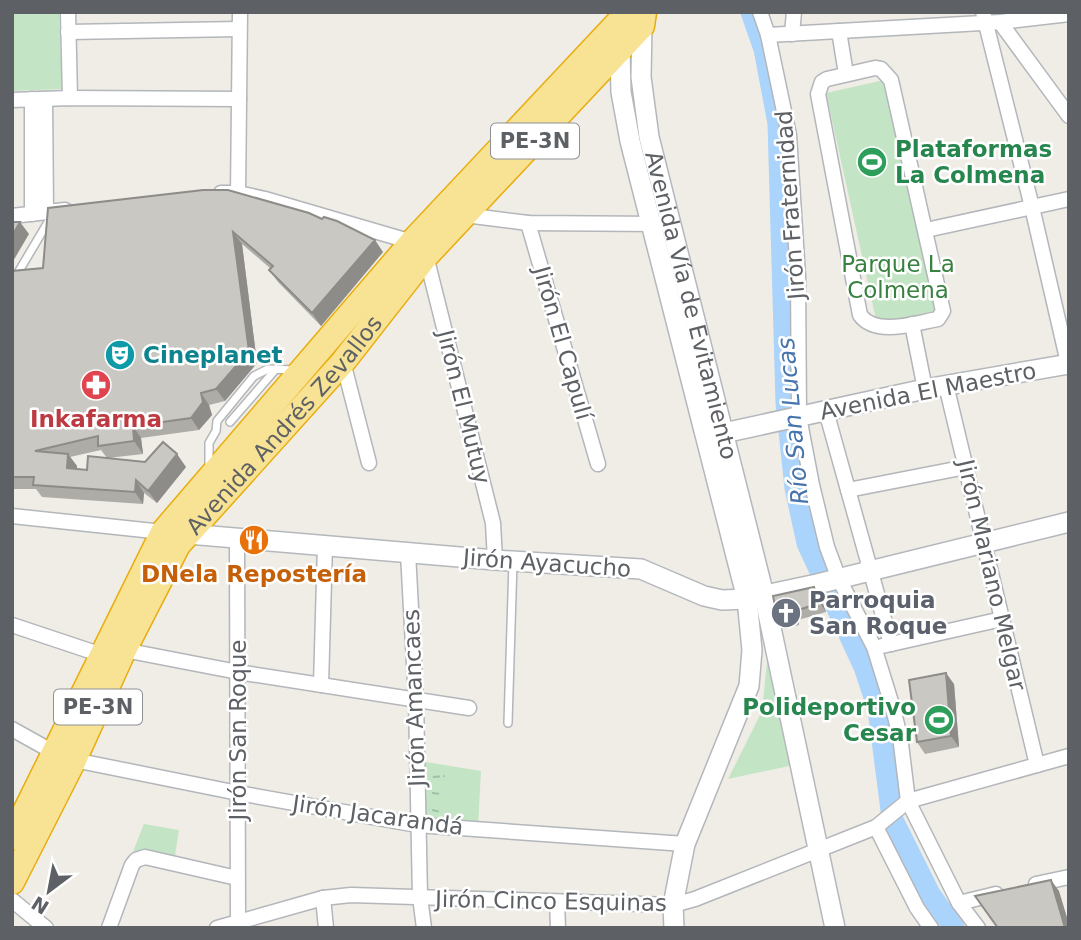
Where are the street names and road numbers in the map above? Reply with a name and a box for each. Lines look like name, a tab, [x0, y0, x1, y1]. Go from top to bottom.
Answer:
street label: Jirón Fraternidad	[770, 109, 810, 303]
road number: PE-3N	[491, 124, 579, 158]
street label: Avenida Vía de Evitamiento	[640, 148, 742, 462]
street label: Jirón El Capulí	[528, 261, 597, 423]
street label: Avenida Andrés Zevallos	[181, 310, 387, 540]
street label: Jirón El Mutuy	[432, 325, 496, 487]
street label: Avenida El Maestro	[818, 357, 1038, 425]
street label: Jirón Mariano Melgar	[952, 455, 1031, 694]
street label: Jirón Ayacucho	[460, 544, 632, 582]
street label: Jirón Amancaes	[398, 609, 430, 789]
street label: Jirón San Roque	[225, 639, 251, 823]
road number: PE-3N	[54, 690, 142, 724]
street label: Jirón Jacarandá	[289, 790, 465, 840]
street label: Jirón Cinco Esquinas	[433, 886, 667, 916]

